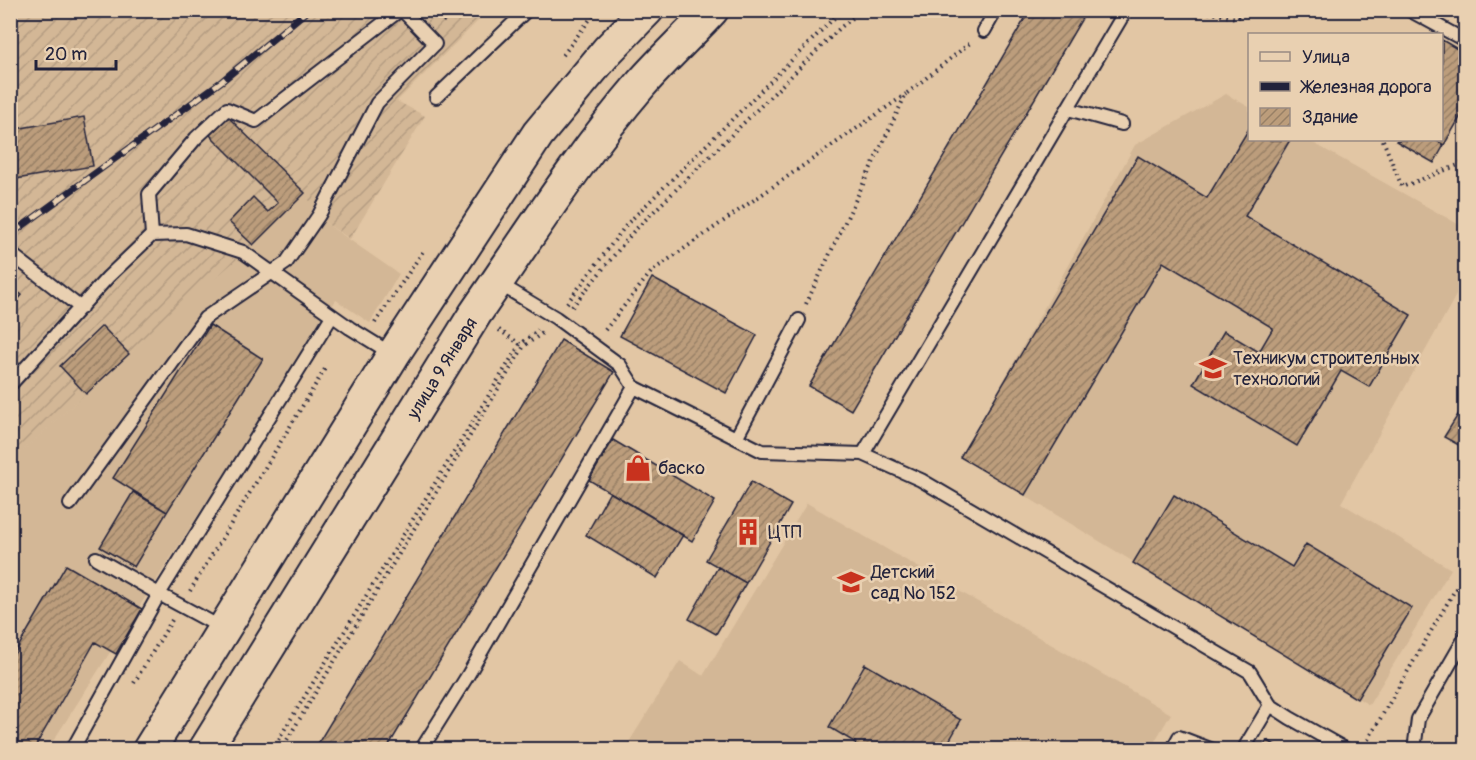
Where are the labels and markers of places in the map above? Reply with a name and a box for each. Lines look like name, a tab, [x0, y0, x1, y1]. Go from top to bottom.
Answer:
place label: Техникум строительных технологий	[1233, 347, 1420, 391]
school or university icon: Техникум строительных технологий	[1198, 353, 1228, 383]
shop icon: баско	[623, 453, 653, 483]
place label: баско	[658, 457, 705, 480]
building icon: ЦТП	[733, 517, 763, 547]
place label: ЦТП	[768, 521, 802, 544]
place label: Детский сад № 152	[870, 561, 956, 605]
school or university icon: Детский сад № 152	[836, 567, 866, 597]

